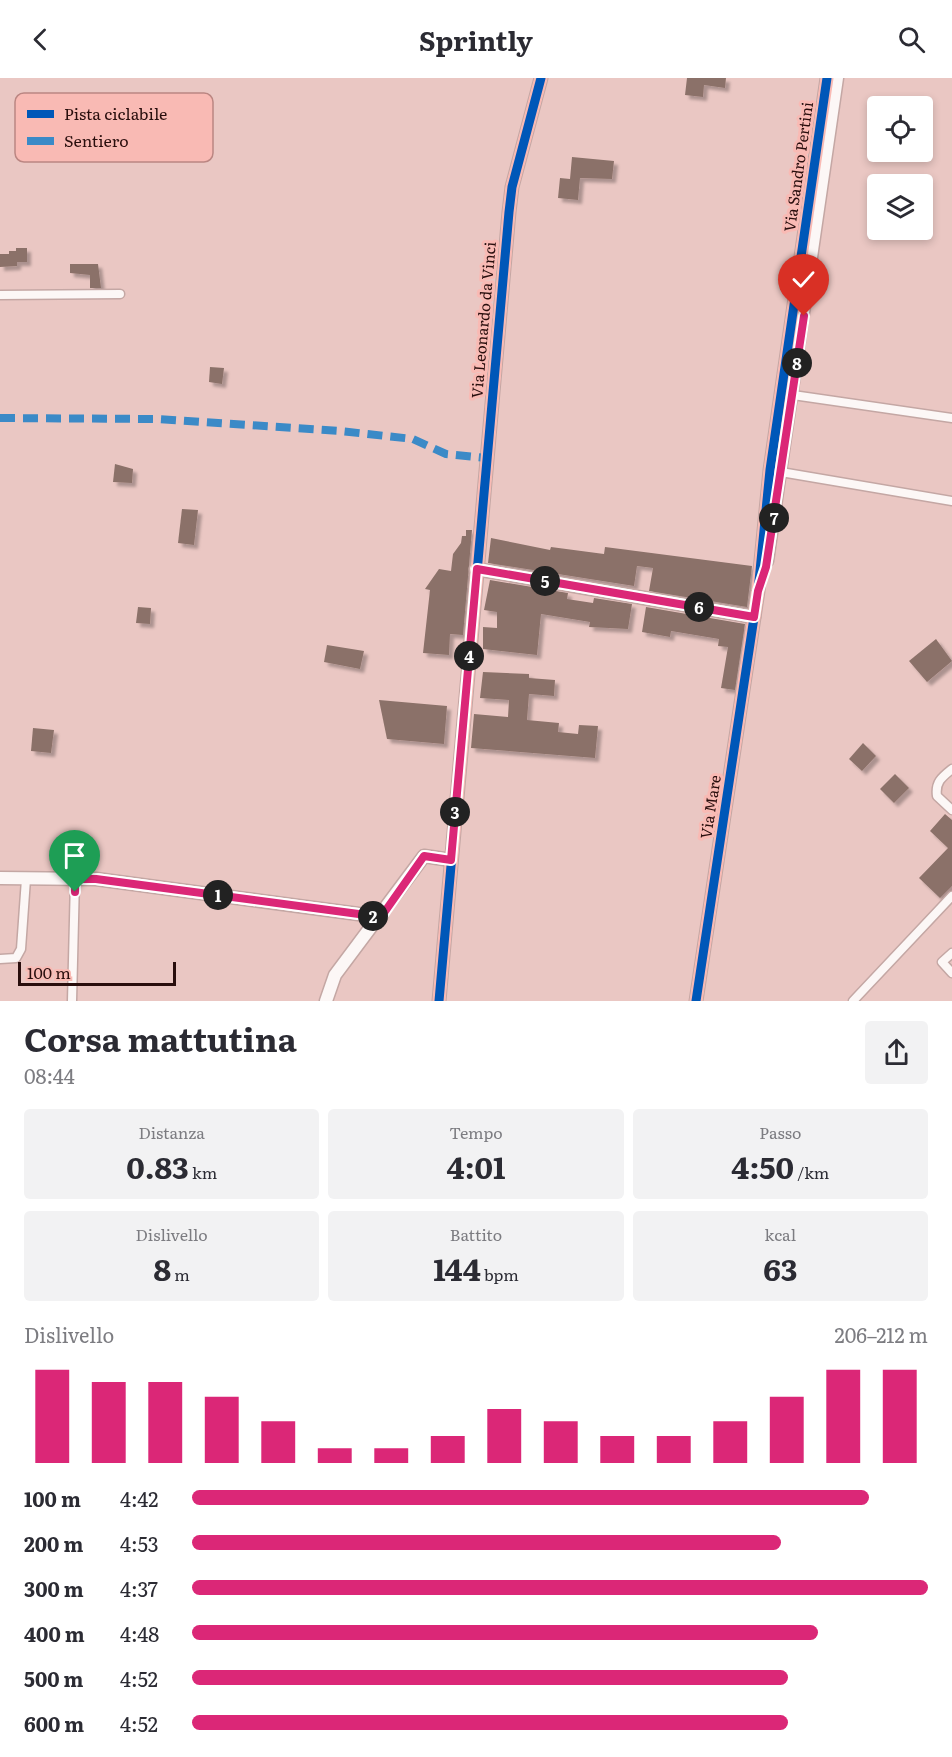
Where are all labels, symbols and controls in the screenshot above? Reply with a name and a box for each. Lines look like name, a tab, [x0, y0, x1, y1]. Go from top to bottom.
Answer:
text: Sprintly	[419, 19, 533, 59]
icon: back	[24, 23, 57, 56]
icon: search	[895, 23, 928, 56]
legend	[15, 93, 213, 162]
map controls	[867, 96, 933, 240]
button: locate	[867, 96, 933, 162]
street label: Via Sandro Pertini	[777, 100, 818, 233]
text: Pista ciclabile	[64, 101, 167, 125]
text: Sentiero	[64, 128, 129, 152]
button: layers	[867, 174, 933, 240]
street label: Via Leonardo da Vinci	[464, 241, 501, 399]
pin	[778, 254, 829, 316]
icon: check	[787, 263, 820, 296]
pin: 8	[782, 348, 812, 378]
text: 8	[792, 351, 802, 375]
pin: 7	[759, 503, 789, 533]
text: 7	[770, 506, 778, 530]
pin: 5	[530, 566, 560, 596]
text: 5	[541, 569, 549, 593]
pin: 6	[684, 592, 714, 622]
text: 6	[694, 595, 704, 619]
pin: 4	[454, 641, 484, 671]
text: 4	[464, 644, 474, 668]
street label: Via Mare	[693, 773, 726, 840]
pin: 3	[440, 797, 470, 827]
text: 3	[451, 800, 459, 824]
pin	[49, 830, 100, 892]
icon: arrive	[58, 839, 91, 872]
pin: 1	[203, 880, 233, 910]
text: 1	[215, 883, 221, 907]
pin: 2	[358, 901, 388, 931]
text: 2	[369, 904, 377, 928]
scale bar	[18, 959, 176, 986]
text: 100 m	[27, 960, 71, 984]
text: Corsa mattutina	[24, 1013, 297, 1062]
button: share	[865, 1021, 928, 1084]
text: 08:44	[24, 1060, 75, 1090]
text: Distanza	[138, 1120, 205, 1144]
text: Tempo	[449, 1120, 503, 1144]
text: Passo	[759, 1120, 801, 1144]
text: 0.83	[126, 1144, 189, 1188]
text: 4:01	[447, 1144, 505, 1188]
text: 4:50	[731, 1144, 794, 1188]
text: km	[189, 1160, 217, 1184]
text: /km	[794, 1160, 829, 1184]
text: Dislivello	[136, 1222, 208, 1246]
text: Battito	[450, 1222, 502, 1246]
text: kcal	[765, 1222, 796, 1246]
text: 8	[153, 1246, 171, 1290]
text: 144	[433, 1246, 481, 1290]
text: 63	[763, 1246, 797, 1290]
text: m	[171, 1262, 190, 1286]
text: bpm	[481, 1262, 519, 1286]
text: Dislivello	[24, 1319, 114, 1349]
text: 206–212 m	[835, 1319, 928, 1349]
text: 100 m	[24, 1483, 81, 1513]
text: 4:42	[120, 1483, 158, 1513]
text: 200 m	[24, 1528, 83, 1558]
text: 4:53	[120, 1528, 159, 1558]
text: 300 m	[24, 1573, 84, 1603]
text: 4:37	[120, 1573, 158, 1603]
text: 400 m	[24, 1618, 85, 1648]
text: 4:48	[120, 1618, 159, 1648]
text: 500 m	[24, 1663, 83, 1693]
text: 4:52	[120, 1663, 158, 1693]
text: 600 m	[24, 1708, 84, 1738]
text: 4:52	[120, 1708, 158, 1738]

